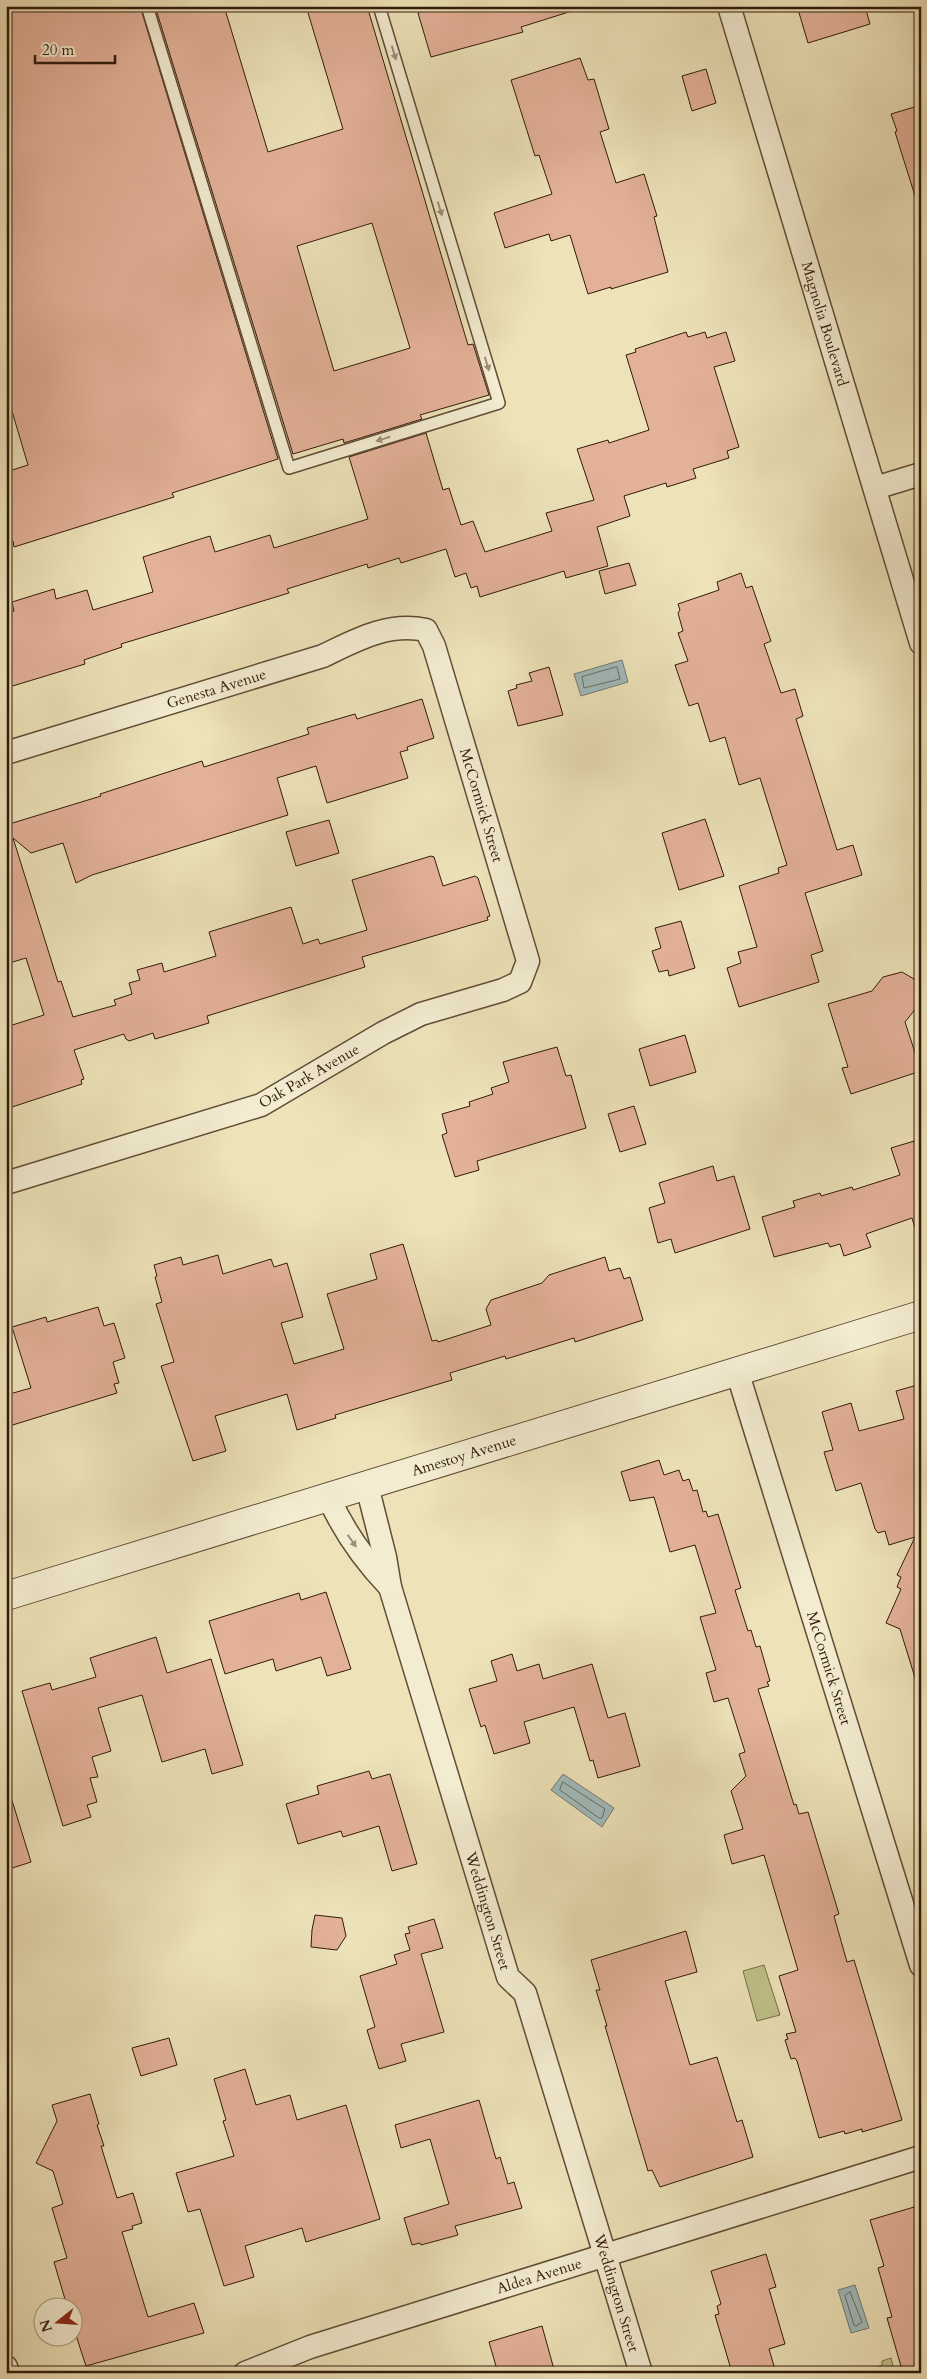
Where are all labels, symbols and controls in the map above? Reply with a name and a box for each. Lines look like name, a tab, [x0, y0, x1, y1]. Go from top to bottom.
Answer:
scale bar	[35, 32, 115, 64]
text: 20 m	[42, 40, 74, 60]
one-way arrow	[390, 46, 398, 61]
one-way arrow	[437, 201, 445, 216]
street label: Magnolia Boulevard	[797, 259, 853, 389]
one-way arrow	[484, 357, 492, 372]
one-way arrow	[375, 436, 390, 444]
street label: Genesta Avenue	[164, 664, 269, 713]
street label: McCormick Street	[455, 746, 508, 865]
street label: Oak Park Avenue	[255, 1039, 363, 1113]
street label: Amestoy Avenue	[409, 1430, 519, 1481]
one-way arrow	[347, 1534, 357, 1548]
street label: McCormick Street	[802, 1609, 856, 1728]
street label: Weddington Street	[460, 1849, 515, 1972]
street label: Weddington Street	[589, 2231, 644, 2354]
street label: Aldea Avenue	[494, 2253, 585, 2298]
north arrow	[32, 2296, 82, 2346]
text: N	[35, 2317, 57, 2334]

